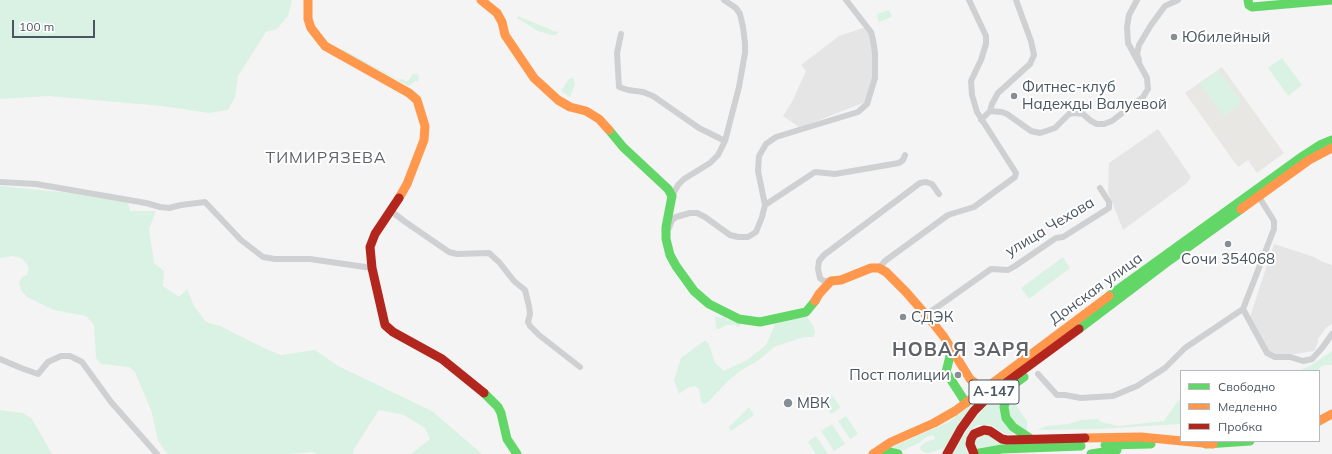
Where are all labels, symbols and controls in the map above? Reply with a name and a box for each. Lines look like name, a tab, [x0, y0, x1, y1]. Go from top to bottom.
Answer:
scale bar	[14, 12, 97, 38]
text: 100 m	[19, 19, 54, 34]
place label: Юбилейный	[1182, 28, 1270, 46]
marker: Юбилейный	[1169, 32, 1179, 42]
place label: Фитнес-клуб Надежды Валуевой	[1022, 78, 1167, 113]
marker: Фитнес-клуб Надежды Валуевой	[1009, 91, 1019, 101]
district label: ТИМИРЯЗЕВА	[265, 148, 387, 168]
street label: улица Чехова	[1002, 193, 1098, 261]
marker: Сочи 354068	[1223, 239, 1233, 249]
street label: Донская улица	[1046, 249, 1146, 329]
place label: Сочи 354068	[1181, 250, 1275, 268]
place label: СДЭК	[911, 308, 953, 326]
marker: СДЭК	[898, 312, 908, 322]
district label: НОВАЯ ЗАРЯ	[892, 339, 1030, 361]
place label: Пост полиции	[849, 366, 950, 384]
marker: Пост полиции	[953, 370, 963, 380]
legend	[1180, 370, 1320, 442]
text: Свободно	[1218, 379, 1275, 394]
road number: А-147	[969, 380, 1019, 404]
place label: МВК	[797, 394, 830, 412]
marker: МВК	[782, 397, 794, 409]
text: Медленно	[1218, 399, 1277, 414]
text: Пробка	[1218, 419, 1262, 434]

